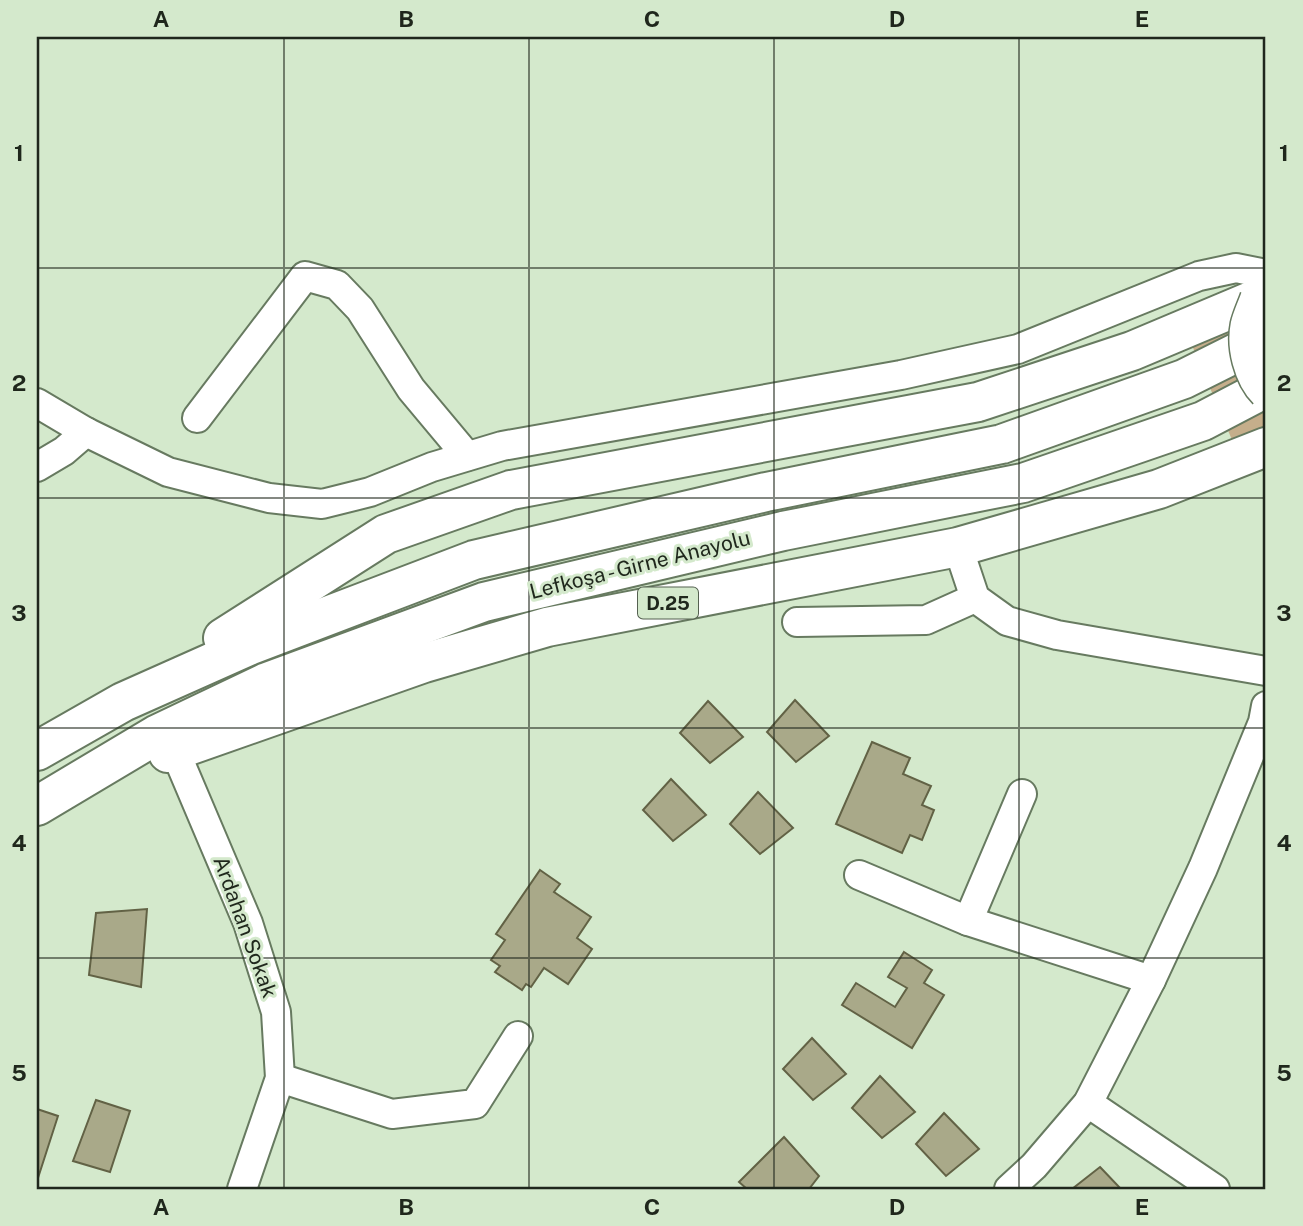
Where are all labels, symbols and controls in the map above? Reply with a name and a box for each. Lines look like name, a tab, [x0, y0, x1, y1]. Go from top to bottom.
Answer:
text: A	[153, 5, 170, 32]
text: B	[398, 5, 414, 32]
text: C	[644, 5, 660, 32]
text: D	[889, 5, 905, 32]
text: E	[1135, 5, 1149, 32]
text: 1	[14, 139, 24, 166]
text: 1	[1279, 139, 1289, 166]
text: 2	[12, 369, 26, 396]
text: 2	[1277, 369, 1291, 396]
street label: Lefkoşa - Girne Anayolu	[527, 525, 753, 604]
road number: D.25	[638, 588, 698, 618]
text: 3	[11, 599, 27, 626]
text: 3	[1276, 599, 1292, 626]
text: 4	[11, 829, 27, 856]
text: 4	[1276, 829, 1292, 856]
street label: Ardahan Sokak	[208, 853, 283, 1001]
text: 5	[11, 1059, 27, 1086]
text: 5	[1276, 1059, 1292, 1086]
text: A	[153, 1193, 170, 1220]
text: B	[398, 1193, 414, 1220]
text: C	[644, 1193, 660, 1220]
text: D	[889, 1193, 905, 1220]
text: E	[1135, 1193, 1149, 1220]

